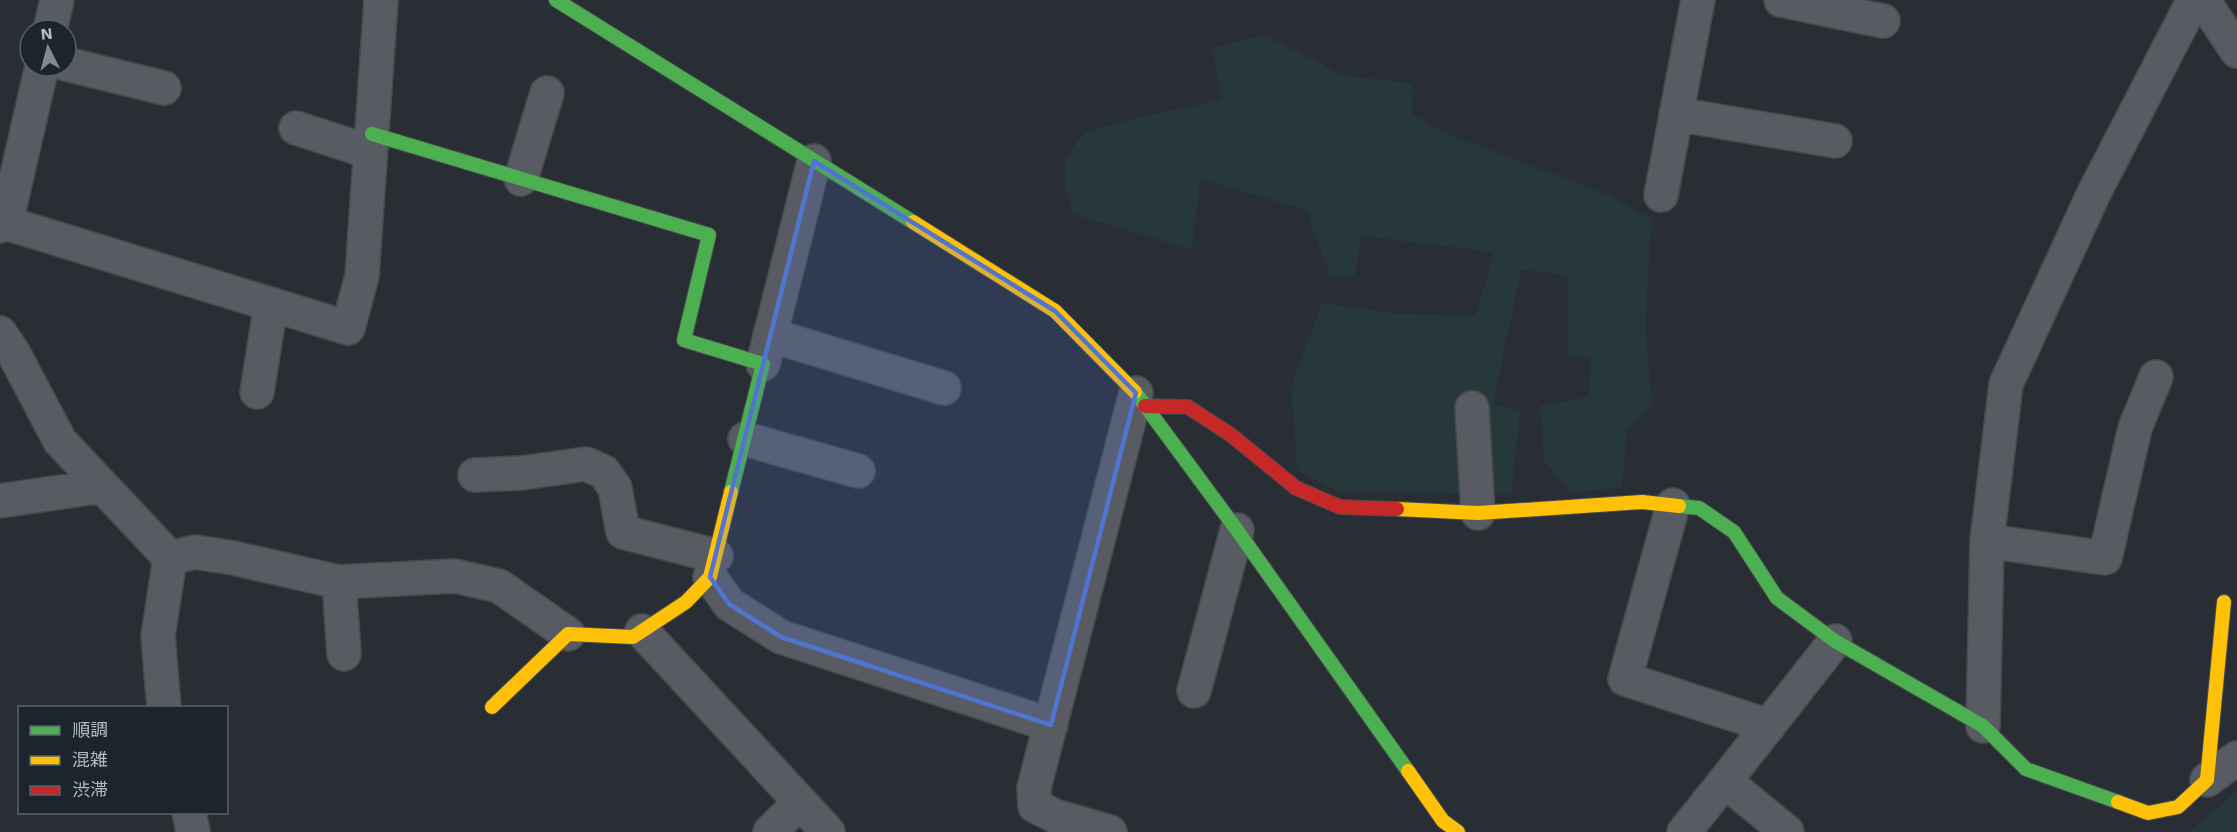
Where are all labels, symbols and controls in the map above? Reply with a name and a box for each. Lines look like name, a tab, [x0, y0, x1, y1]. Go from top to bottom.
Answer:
north arrow	[18, 18, 78, 78]
text: N	[40, 24, 53, 44]
legend	[18, 706, 228, 814]
text: 順調	[72, 719, 108, 740]
text: 混雑	[72, 749, 108, 770]
text: 渋滞	[72, 779, 108, 800]

